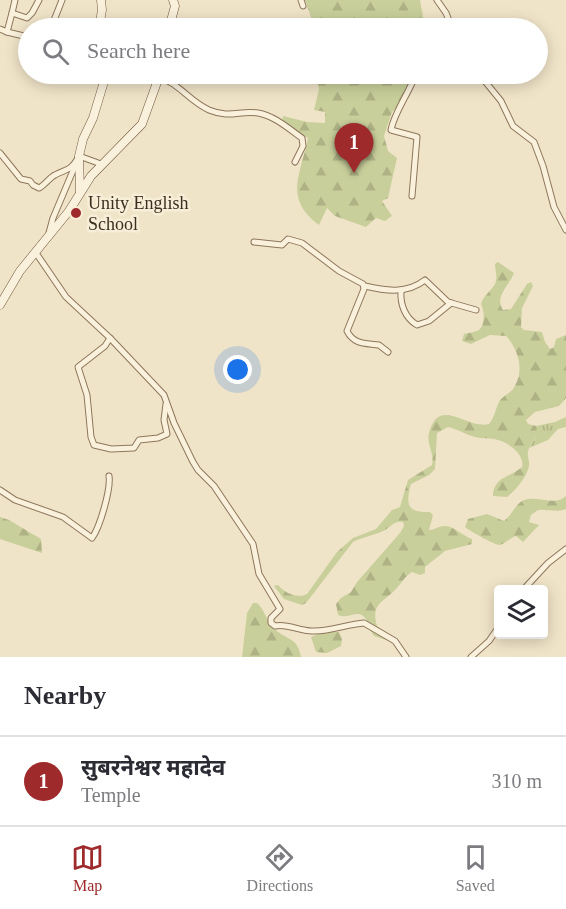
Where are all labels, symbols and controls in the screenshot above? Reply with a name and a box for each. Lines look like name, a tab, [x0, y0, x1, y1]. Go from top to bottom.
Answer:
search box	[18, 18, 548, 84]
icon: search	[39, 35, 72, 68]
text: Search here	[87, 38, 190, 63]
pin: 1	[334, 124, 374, 173]
place label: Unity English School	[88, 193, 189, 234]
marker: Unity English School	[69, 206, 83, 220]
your location	[223, 355, 252, 384]
map controls	[494, 585, 548, 639]
button: layers	[494, 585, 548, 639]
text: Nearby	[24, 681, 106, 710]
text: सुबरनेश्वर महादेव	[81, 755, 225, 780]
text: 1	[39, 770, 49, 792]
text: 310 m	[491, 770, 542, 792]
text: Temple	[81, 784, 141, 806]
tab: Map	[71, 841, 104, 895]
tab: Directions	[247, 841, 313, 895]
tab: Saved	[456, 841, 495, 895]

